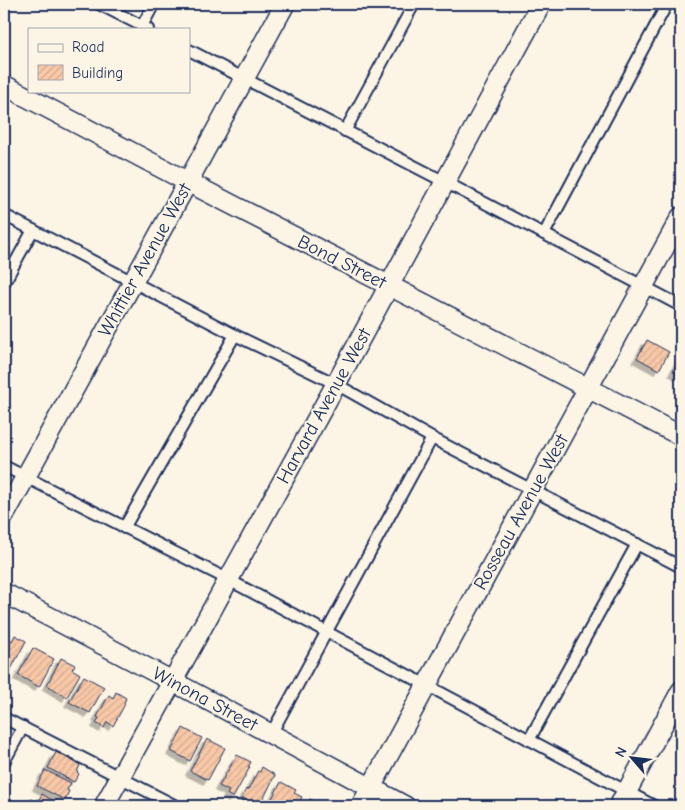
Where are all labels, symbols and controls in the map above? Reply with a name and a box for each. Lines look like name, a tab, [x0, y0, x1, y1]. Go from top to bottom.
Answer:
legend	[28, 28, 190, 92]
text: Road	[72, 38, 104, 56]
text: Building	[72, 64, 123, 82]
street label: Whittier Avenue West	[94, 179, 197, 340]
street label: Bond Street	[294, 230, 390, 294]
street label: Harvard Avenue West	[272, 324, 376, 487]
street label: Rosseau Avenue West	[469, 430, 573, 594]
street label: Winona Street	[149, 662, 262, 736]
north arrow	[608, 732, 658, 782]
text: N	[611, 744, 631, 760]

